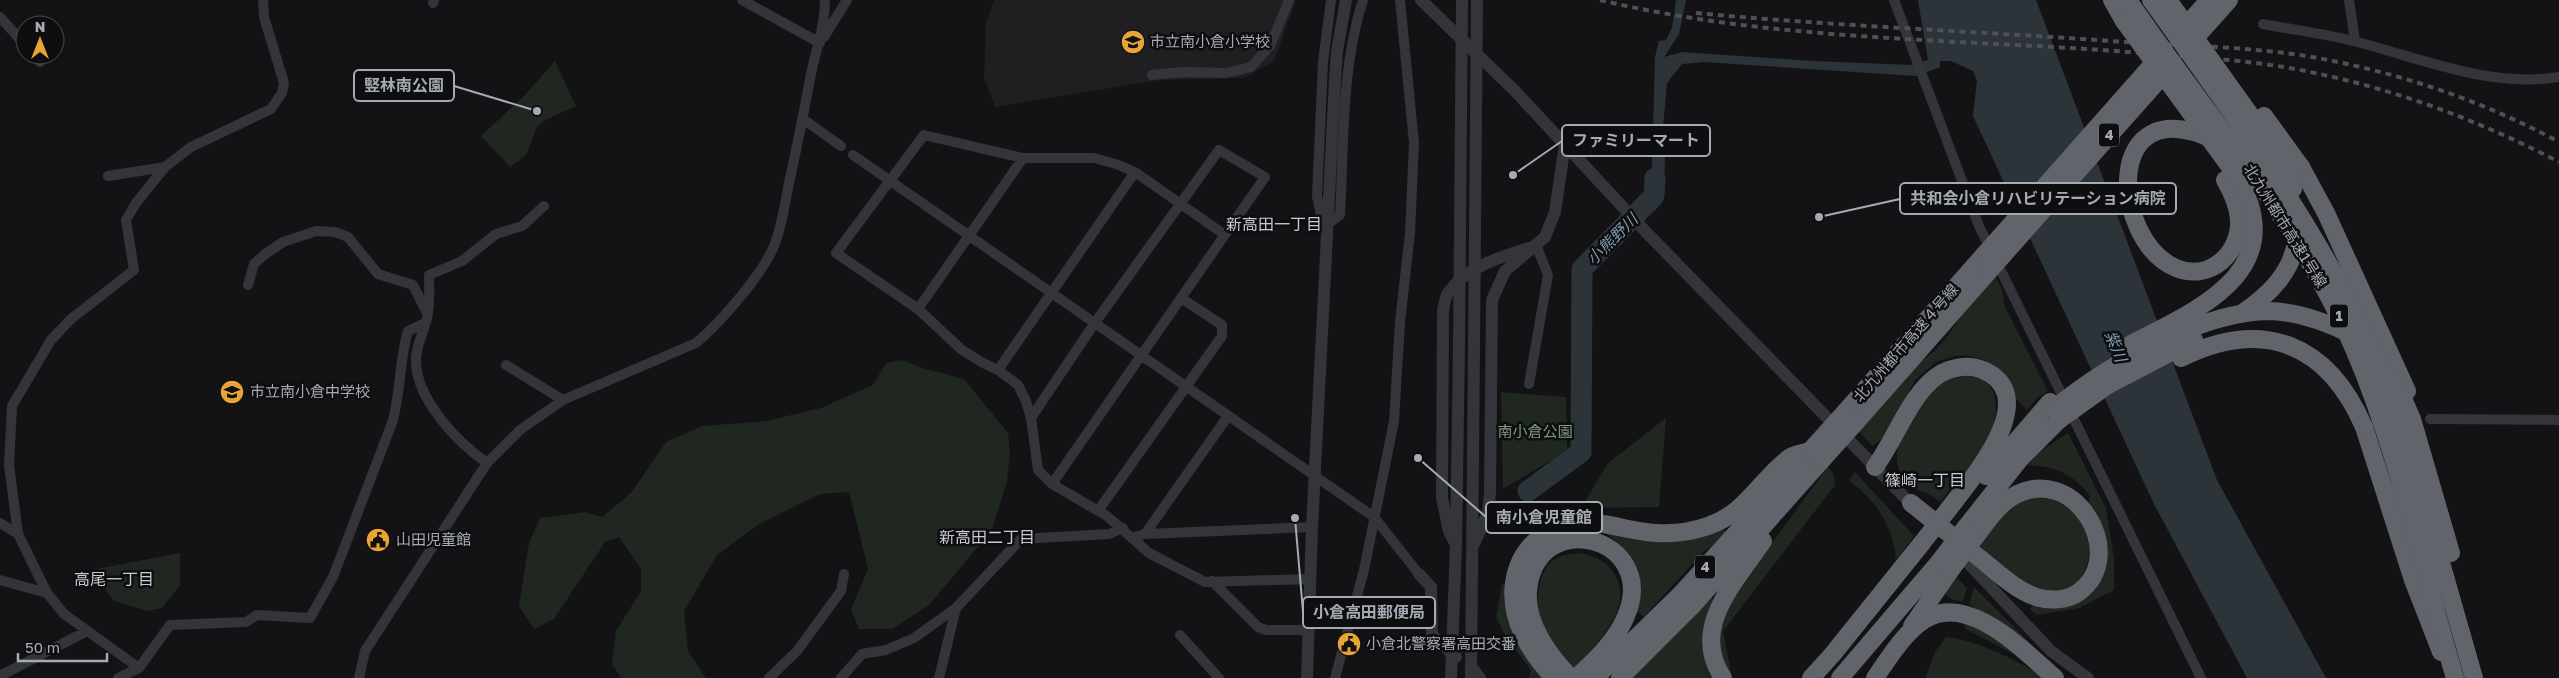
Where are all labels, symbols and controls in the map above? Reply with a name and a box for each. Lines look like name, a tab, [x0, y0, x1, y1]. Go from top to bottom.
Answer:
north arrow	[15, 15, 65, 65]
text: N	[35, 18, 45, 35]
school or university icon: 市立南小倉小学校	[1120, 29, 1146, 55]
place label: 市立南小倉小学校	[1150, 32, 1270, 50]
callout: 竪林南公園	[354, 70, 454, 101]
text: 竪林南公園	[364, 75, 444, 95]
road number: 4	[2099, 124, 2119, 146]
callout: ファミリーマート	[1562, 125, 1710, 156]
text: ファミリーマート	[1572, 130, 1700, 150]
street label: 北九州都市高速1号線	[2241, 160, 2331, 291]
callout: 共和会小倉リハビリテーション病院	[1900, 183, 2176, 214]
text: 共和会小倉リハビリテーション病院	[1910, 188, 2166, 208]
water label: 小熊野川	[1582, 208, 1643, 269]
district label: 新高田一丁目	[1226, 214, 1322, 234]
street label: 北九州都市高速４号線	[1849, 280, 1961, 405]
road number: 1	[2330, 304, 2348, 328]
water label: 紫川	[2101, 327, 2132, 366]
school or university icon: 市立南小倉中学校	[219, 379, 245, 405]
place label: 市立南小倉中学校	[250, 382, 370, 400]
park label: 南小倉公園	[1497, 422, 1573, 440]
district label: 篠崎一丁目	[1885, 470, 1965, 490]
callout: 南小倉児童館	[1486, 502, 1602, 533]
text: 南小倉児童館	[1496, 507, 1592, 527]
public building icon: 山田児童館	[365, 527, 391, 553]
district label: 新高田二丁目	[939, 527, 1035, 547]
place label: 山田児童館	[396, 530, 471, 548]
road number: 4	[1695, 556, 1715, 578]
district label: 高尾一丁目	[74, 569, 154, 589]
callout: 小倉高田郵便局	[1303, 597, 1435, 628]
text: 小倉高田郵便局	[1313, 602, 1425, 622]
scale bar	[18, 630, 106, 662]
public building icon: 小倉北警察署高田交番	[1336, 631, 1362, 657]
place label: 小倉北警察署高田交番	[1366, 634, 1516, 652]
text: 50 m	[25, 638, 60, 656]

